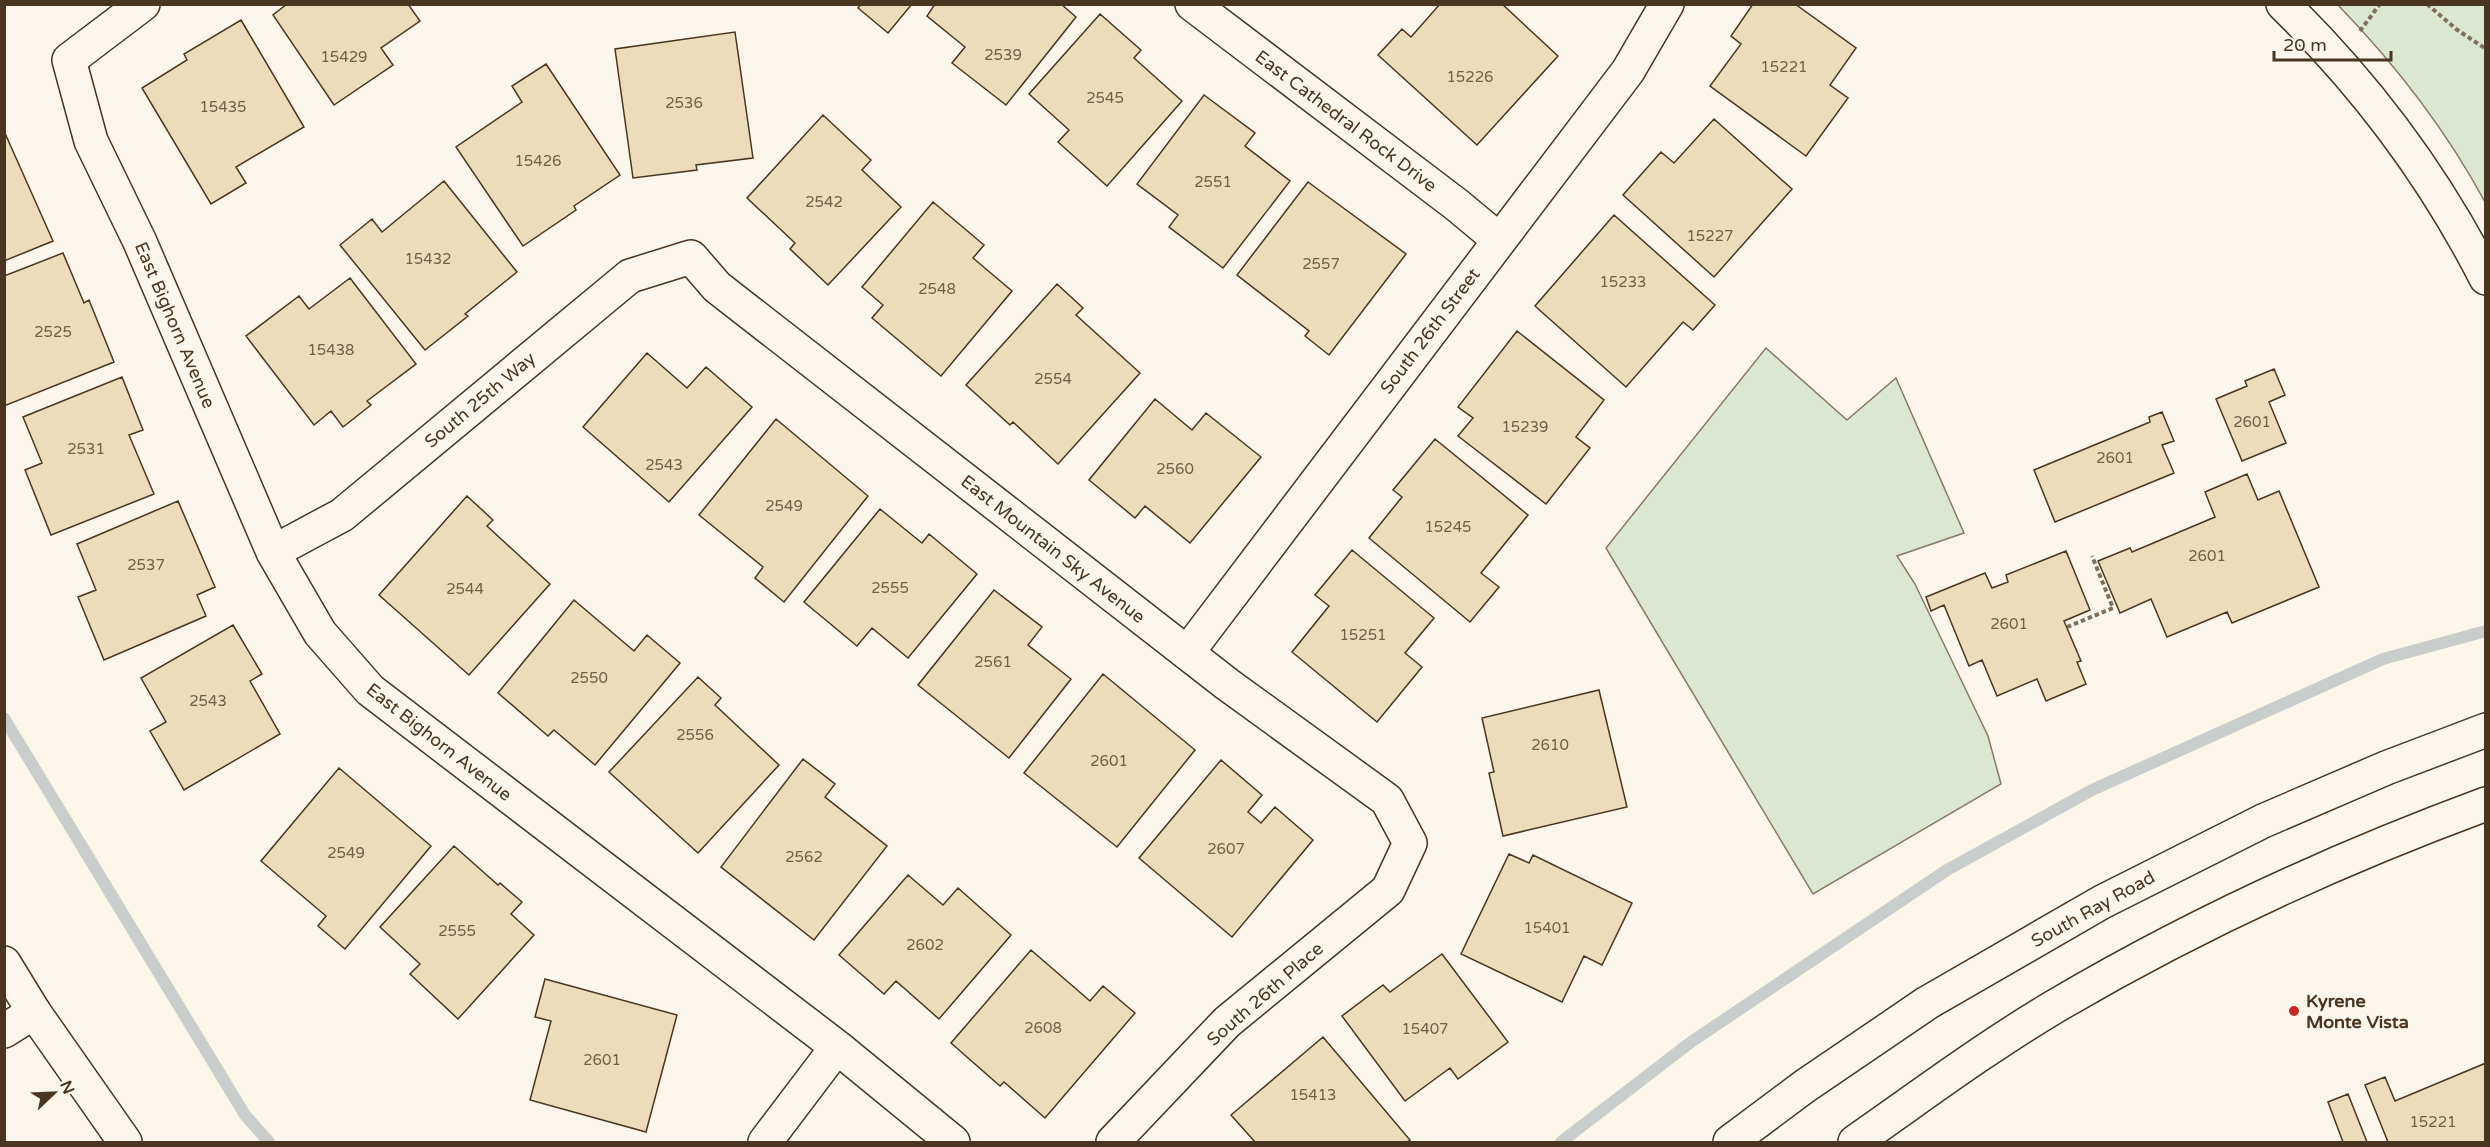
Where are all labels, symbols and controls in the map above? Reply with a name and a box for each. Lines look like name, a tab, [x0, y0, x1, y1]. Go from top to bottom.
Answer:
scale bar	[2274, 24, 2391, 62]
text: 20 m	[2283, 34, 2327, 56]
street label: East Cathedral Rock Drive	[1251, 45, 1441, 197]
house number: 2539	[984, 46, 1022, 64]
house number: 15429	[320, 48, 368, 66]
house number: 15221	[1760, 58, 1808, 76]
house number: 15226	[1446, 68, 1494, 86]
house number: 2545	[1086, 89, 1124, 107]
house number: 2536	[665, 94, 703, 112]
house number: 15435	[199, 98, 247, 116]
house number: 15426	[514, 152, 562, 170]
house number: 2551	[1194, 173, 1232, 191]
house number: 2542	[805, 193, 843, 211]
house number: 15227	[1686, 227, 1734, 245]
street label: East Bighorn Avenue	[130, 238, 220, 412]
house number: 15432	[404, 250, 452, 268]
house number: 2557	[1302, 255, 1340, 273]
street label: South 26th Street	[1375, 264, 1485, 398]
house number: 15233	[1599, 273, 1647, 291]
house number: 2548	[918, 280, 956, 298]
house number: 2525	[34, 323, 72, 341]
house number: 15438	[307, 341, 355, 359]
street label: South 25th Way	[420, 347, 540, 453]
house number: 2554	[1034, 370, 1072, 388]
house number: 2601	[2233, 413, 2271, 431]
house number: 15239	[1501, 418, 1549, 436]
house number: 2531	[67, 440, 105, 458]
house number: 2601	[2096, 449, 2134, 467]
house number: 2543	[645, 456, 683, 474]
house number: 2560	[1156, 460, 1194, 478]
street label: East Mountain Sky Avenue	[956, 470, 1150, 628]
house number: 2549	[765, 497, 803, 515]
house number: 15245	[1424, 518, 1472, 536]
house number: 2601	[2188, 547, 2226, 565]
house number: 2537	[127, 556, 165, 574]
house number: 2555	[871, 579, 909, 597]
house number: 2544	[446, 580, 484, 598]
house number: 2601	[1990, 615, 2028, 633]
house number: 15251	[1339, 626, 1387, 644]
house number: 2561	[974, 653, 1012, 671]
house number: 2550	[570, 669, 608, 687]
street label: East Bighorn Avenue	[362, 678, 516, 806]
house number: 2543	[189, 692, 227, 710]
house number: 2556	[676, 726, 714, 744]
house number: 2610	[1531, 736, 1569, 754]
house number: 2601	[1090, 752, 1128, 770]
house number: 2607	[1207, 840, 1245, 858]
house number: 2549	[327, 844, 365, 862]
house number: 2562	[785, 848, 823, 866]
street label: South Ray Road	[2027, 866, 2159, 952]
house number: 15401	[1523, 919, 1571, 937]
house number: 2555	[438, 922, 476, 940]
house number: 2602	[906, 936, 944, 954]
street label: South 26th Place	[1202, 937, 1328, 1051]
place label: Kyrene Monte Vista	[2306, 990, 2409, 1033]
marker: Kyrene Monte Vista	[2287, 1004, 2301, 1018]
house number: 2608	[1024, 1019, 1062, 1037]
house number: 15407	[1401, 1020, 1449, 1038]
house number: 2601	[583, 1051, 621, 1069]
north arrow	[24, 1063, 84, 1123]
text: N	[55, 1078, 79, 1097]
house number: 15413	[1289, 1086, 1337, 1104]
house number: 15221	[2409, 1113, 2457, 1131]

